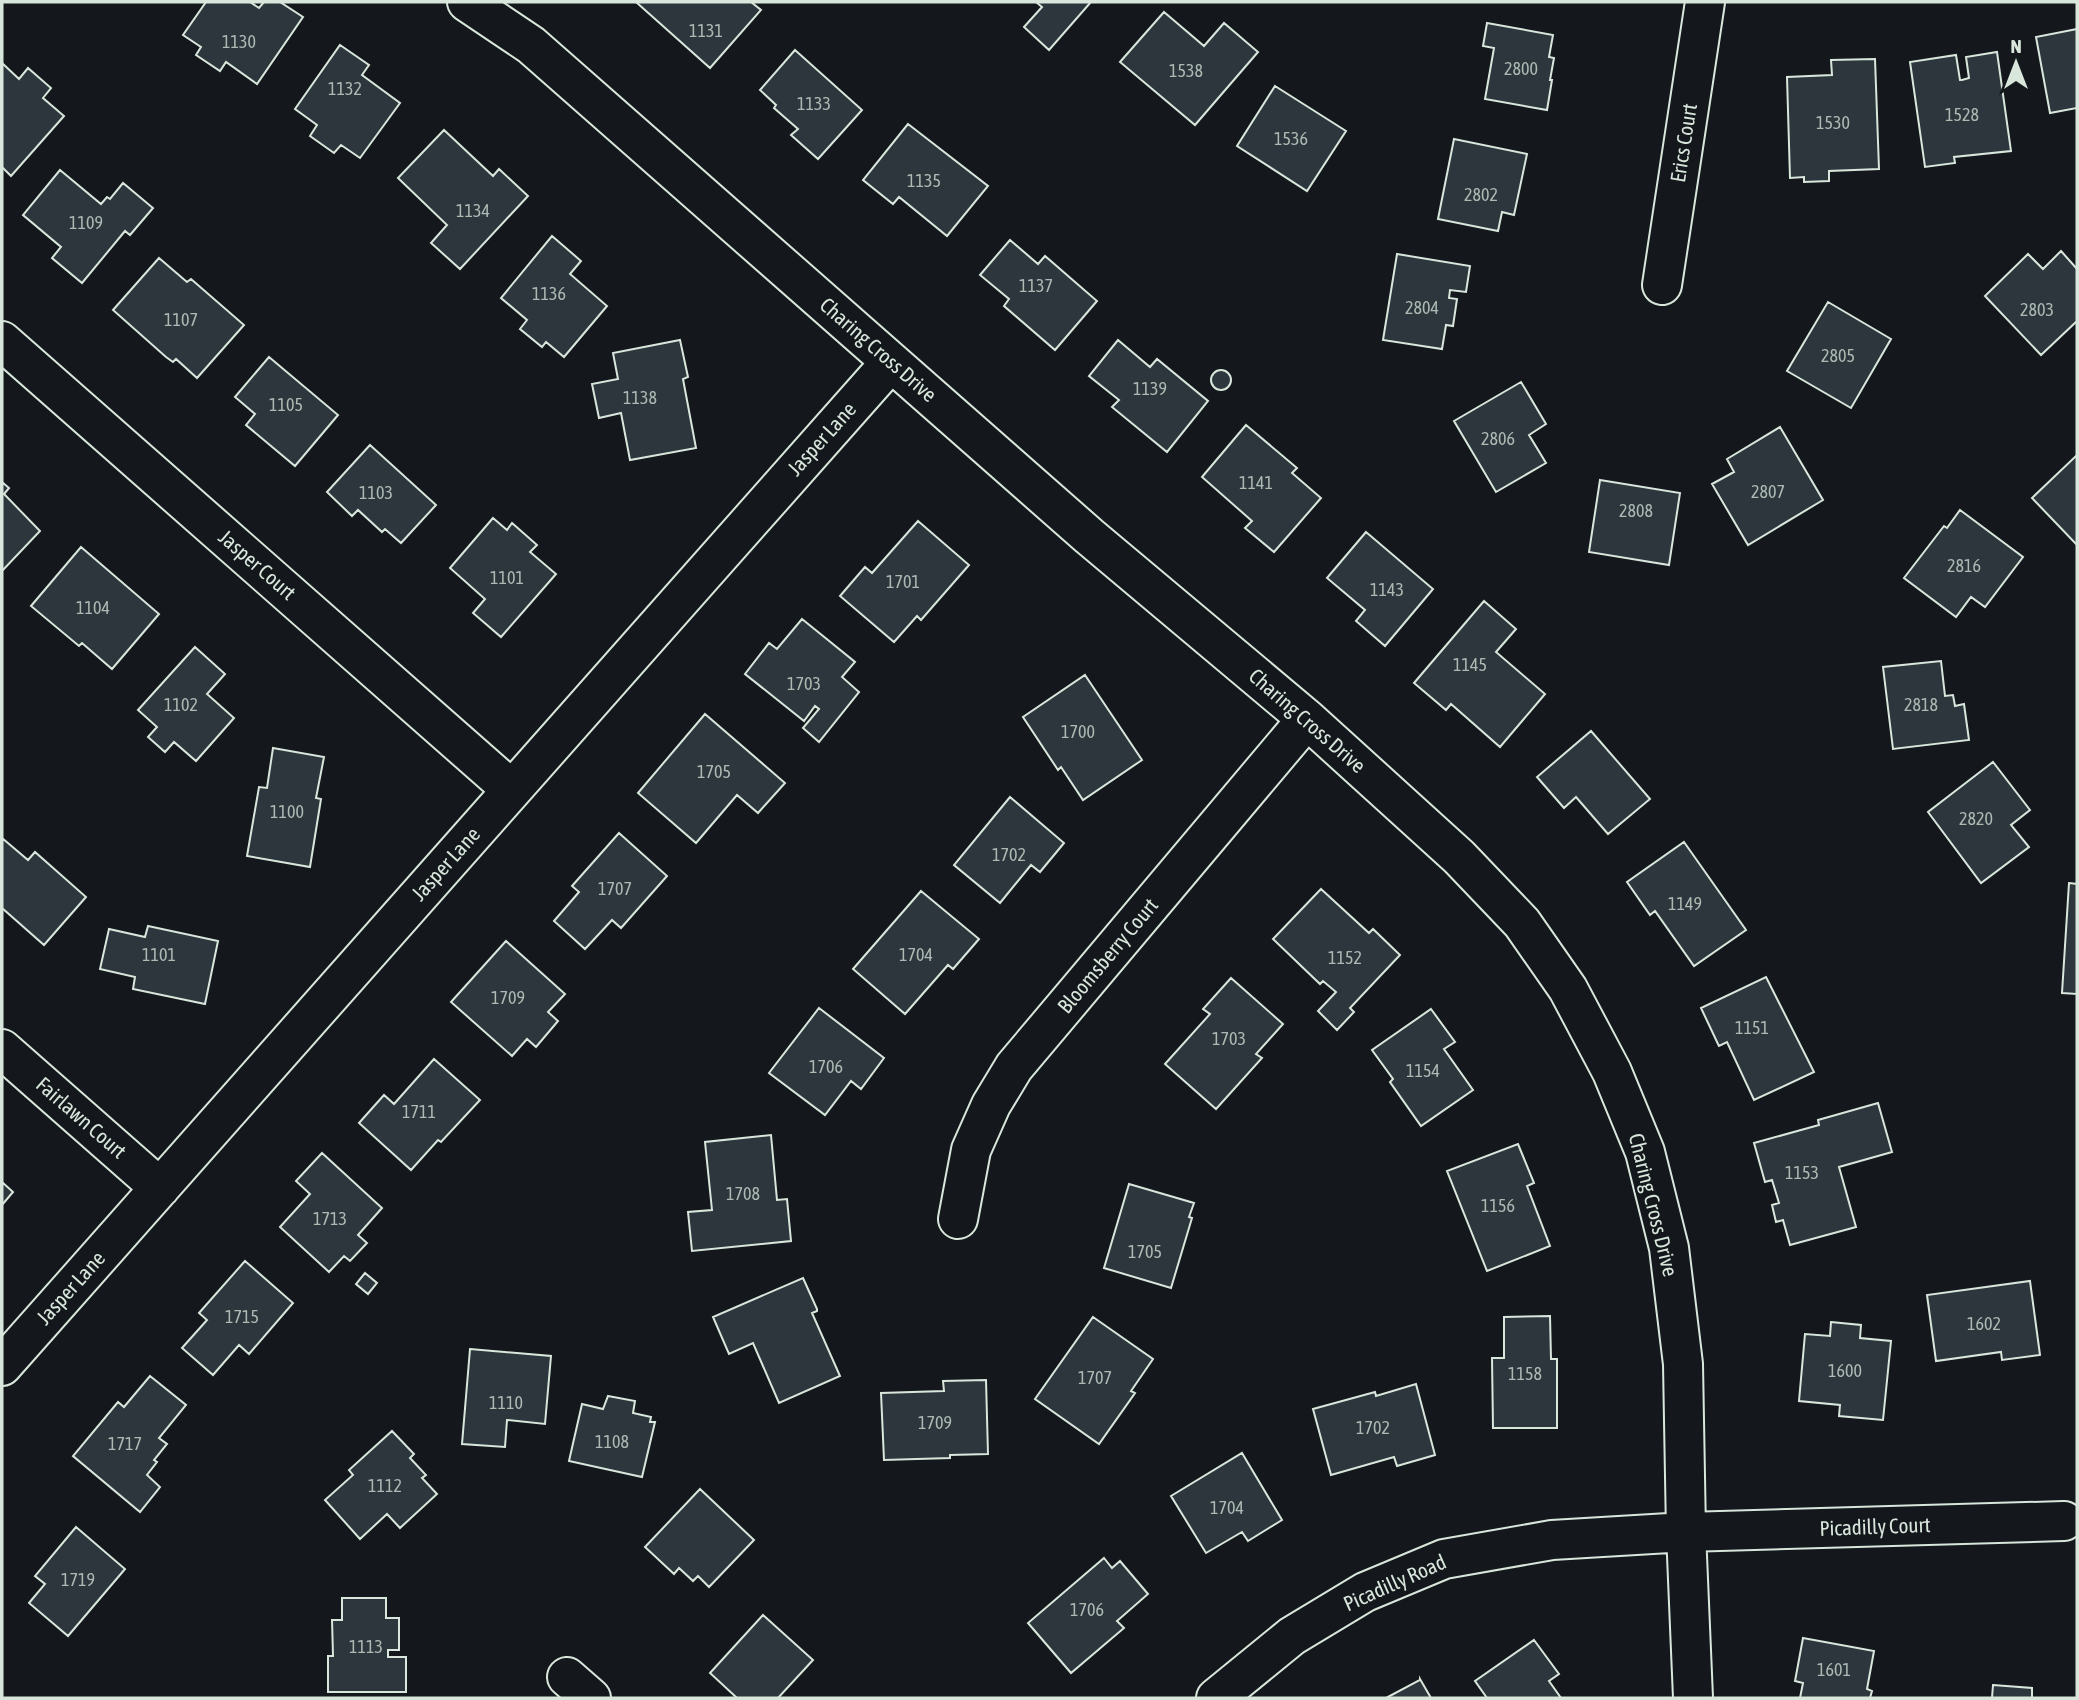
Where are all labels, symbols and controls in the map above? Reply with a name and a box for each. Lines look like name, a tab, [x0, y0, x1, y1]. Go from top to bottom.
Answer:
house number: 1131	[689, 20, 723, 41]
north arrow	[1981, 28, 2051, 98]
house number: 1130	[222, 31, 256, 52]
text: N	[2010, 35, 2022, 57]
house number: 2800	[1504, 58, 1538, 79]
house number: 1538	[1169, 60, 1203, 81]
house number: 1132	[328, 78, 362, 99]
house number: 1133	[797, 93, 831, 114]
street label: Erics Court	[1665, 102, 1701, 184]
house number: 1528	[1945, 104, 1979, 125]
house number: 1530	[1816, 112, 1850, 133]
house number: 1536	[1274, 128, 1308, 149]
house number: 1135	[907, 170, 941, 191]
house number: 2802	[1464, 184, 1498, 205]
house number: 1134	[456, 200, 490, 221]
house number: 1109	[69, 212, 103, 233]
house number: 1137	[1019, 275, 1053, 296]
house number: 1136	[532, 283, 566, 304]
street label: Charing Cross Drive	[816, 292, 942, 406]
house number: 2804	[1405, 297, 1439, 318]
house number: 2803	[2020, 299, 2054, 320]
house number: 1107	[164, 309, 198, 330]
house number: 2805	[1821, 345, 1855, 366]
house number: 1139	[1133, 378, 1167, 399]
house number: 1138	[623, 387, 657, 408]
house number: 1105	[269, 394, 303, 415]
street label: Jasper Lane	[782, 397, 860, 480]
house number: 2806	[1481, 428, 1515, 449]
house number: 1141	[1239, 472, 1273, 493]
house number: 2807	[1751, 481, 1785, 502]
house number: 1103	[359, 482, 393, 503]
house number: 2808	[1619, 500, 1653, 521]
street label: Jasper Court	[214, 524, 301, 604]
house number: 2816	[1947, 555, 1981, 576]
house number: 1101	[490, 567, 524, 588]
house number: 1701	[886, 571, 920, 592]
house number: 1143	[1370, 579, 1404, 600]
house number: 1104	[76, 597, 110, 618]
house number: 1145	[1453, 654, 1487, 675]
street label: Charing Cross Drive	[1245, 663, 1371, 777]
house number: 1703	[787, 673, 821, 694]
house number: 1102	[164, 694, 198, 715]
house number: 2818	[1904, 694, 1938, 715]
house number: 1700	[1061, 721, 1095, 742]
house number: 1705	[697, 761, 731, 782]
house number: 1100	[270, 801, 304, 822]
house number: 2820	[1959, 808, 1993, 829]
street label: Jasper Lane	[406, 822, 484, 905]
house number: 1702	[992, 844, 1026, 865]
house number: 1707	[598, 878, 632, 899]
street label: Bloomsberry Court	[1052, 893, 1162, 1018]
house number: 1149	[1668, 893, 1702, 914]
house number: 1101	[142, 944, 176, 965]
house number: 1704	[899, 944, 933, 965]
house number: 1152	[1328, 947, 1362, 968]
house number: 1709	[491, 987, 525, 1008]
house number: 1151	[1735, 1017, 1769, 1038]
house number: 1703	[1212, 1028, 1246, 1049]
house number: 1706	[809, 1056, 843, 1077]
house number: 1154	[1406, 1060, 1440, 1081]
street label: Fairlawn Court	[32, 1072, 132, 1163]
house number: 1711	[402, 1101, 436, 1122]
street label: Charing Cross Drive	[1625, 1131, 1683, 1279]
house number: 1153	[1785, 1162, 1819, 1183]
house number: 1708	[726, 1183, 760, 1204]
house number: 1156	[1481, 1195, 1515, 1216]
house number: 1713	[313, 1208, 347, 1229]
house number: 1705	[1128, 1241, 1162, 1262]
street label: Jasper Lane	[31, 1246, 109, 1329]
house number: 1715	[225, 1306, 259, 1327]
house number: 1602	[1967, 1313, 2001, 1334]
house number: 1600	[1828, 1360, 1862, 1381]
house number: 1158	[1508, 1363, 1542, 1384]
house number: 1707	[1078, 1367, 1112, 1388]
house number: 1110	[489, 1392, 523, 1413]
house number: 1709	[918, 1412, 952, 1433]
house number: 1702	[1356, 1417, 1390, 1438]
house number: 1108	[595, 1431, 629, 1452]
house number: 1717	[108, 1433, 142, 1454]
house number: 1112	[368, 1475, 402, 1496]
house number: 1704	[1210, 1497, 1244, 1518]
street label: Picadilly Court	[1819, 1512, 1931, 1540]
street label: Picadilly Road	[1340, 1549, 1450, 1615]
house number: 1719	[61, 1569, 95, 1590]
house number: 1706	[1070, 1599, 1104, 1620]
house number: 1113	[349, 1636, 383, 1657]
house number: 1601	[1817, 1659, 1851, 1680]

